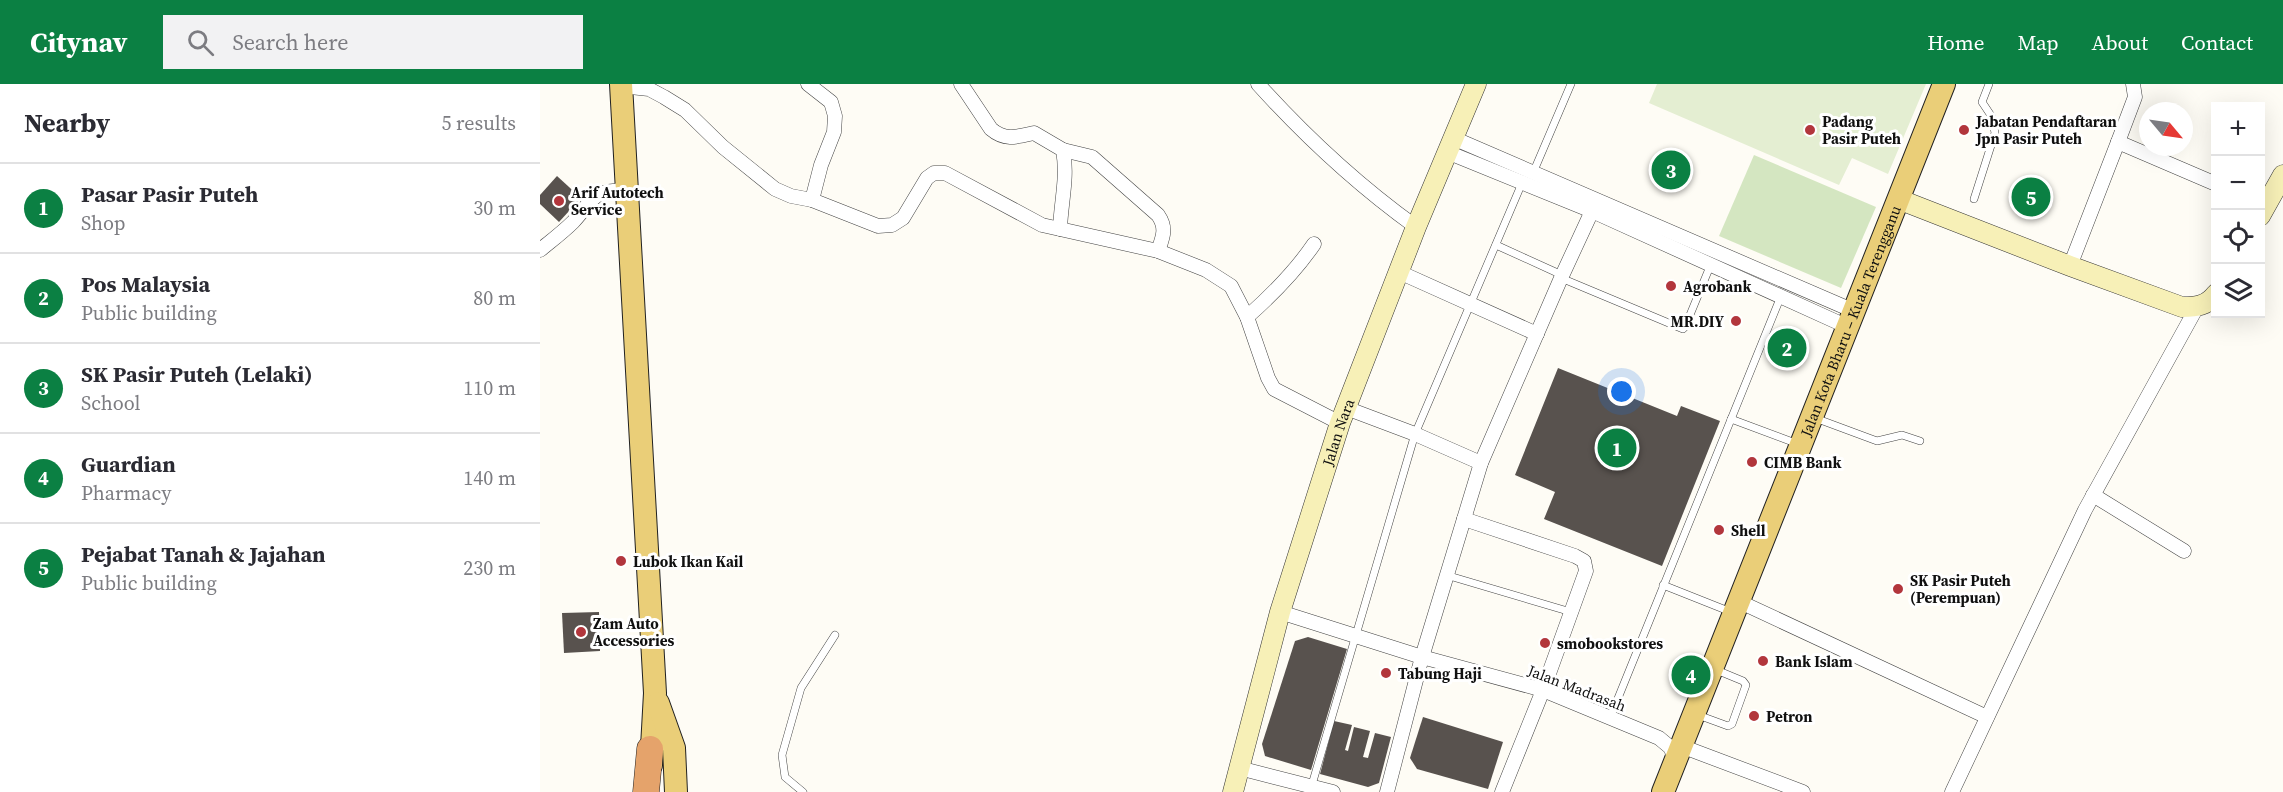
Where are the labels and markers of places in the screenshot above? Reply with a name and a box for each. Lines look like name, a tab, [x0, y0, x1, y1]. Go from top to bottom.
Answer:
place label: Padang Pasir Puteh	[1822, 111, 1901, 149]
place label: Jabatan Pendaftaran Jpn Pasir Puteh	[1975, 111, 2117, 149]
marker: Padang Pasir Puteh	[1803, 123, 1817, 137]
marker: Jabatan Pendaftaran Jpn Pasir Puteh	[1957, 123, 1971, 137]
pin: 3	[1652, 148, 1690, 193]
pin: 5	[2012, 174, 2050, 220]
place label: Arif Autotech Service	[571, 182, 664, 220]
marker: Arif Autotech Service	[552, 194, 566, 208]
place label: Agrobank	[1683, 276, 1752, 297]
marker: Agrobank	[1664, 279, 1678, 293]
place label: MR.DIY	[1670, 311, 1725, 332]
marker: MR.DIY	[1729, 314, 1743, 328]
pin: 2	[1768, 326, 1806, 370]
pin: 1	[1598, 426, 1636, 470]
place label: CIMB Bank	[1764, 452, 1842, 473]
marker: CIMB Bank	[1745, 455, 1759, 469]
place label: Shell	[1731, 520, 1766, 541]
marker: Shell	[1712, 523, 1726, 537]
place label: Lubok Ikan Kail	[633, 551, 744, 572]
marker: Lubok Ikan Kail	[614, 554, 628, 568]
place label: SK Pasir Puteh (Perempuan)	[1910, 570, 2011, 608]
marker: SK Pasir Puteh (Perempuan)	[1891, 582, 1905, 596]
place label: Zam Auto Accessories	[593, 613, 674, 651]
marker: Zam Auto Accessories	[574, 625, 588, 639]
place label: smobookstores	[1557, 633, 1663, 654]
marker: smobookstores	[1538, 636, 1552, 650]
place label: Bank Islam	[1775, 651, 1853, 672]
pin: 4	[1672, 652, 1710, 698]
marker: Bank Islam	[1756, 654, 1770, 668]
place label: Tabung Haji	[1398, 663, 1482, 684]
marker: Tabung Haji	[1379, 666, 1393, 680]
place label: Petron	[1766, 706, 1813, 727]
marker: Petron	[1747, 709, 1761, 723]

